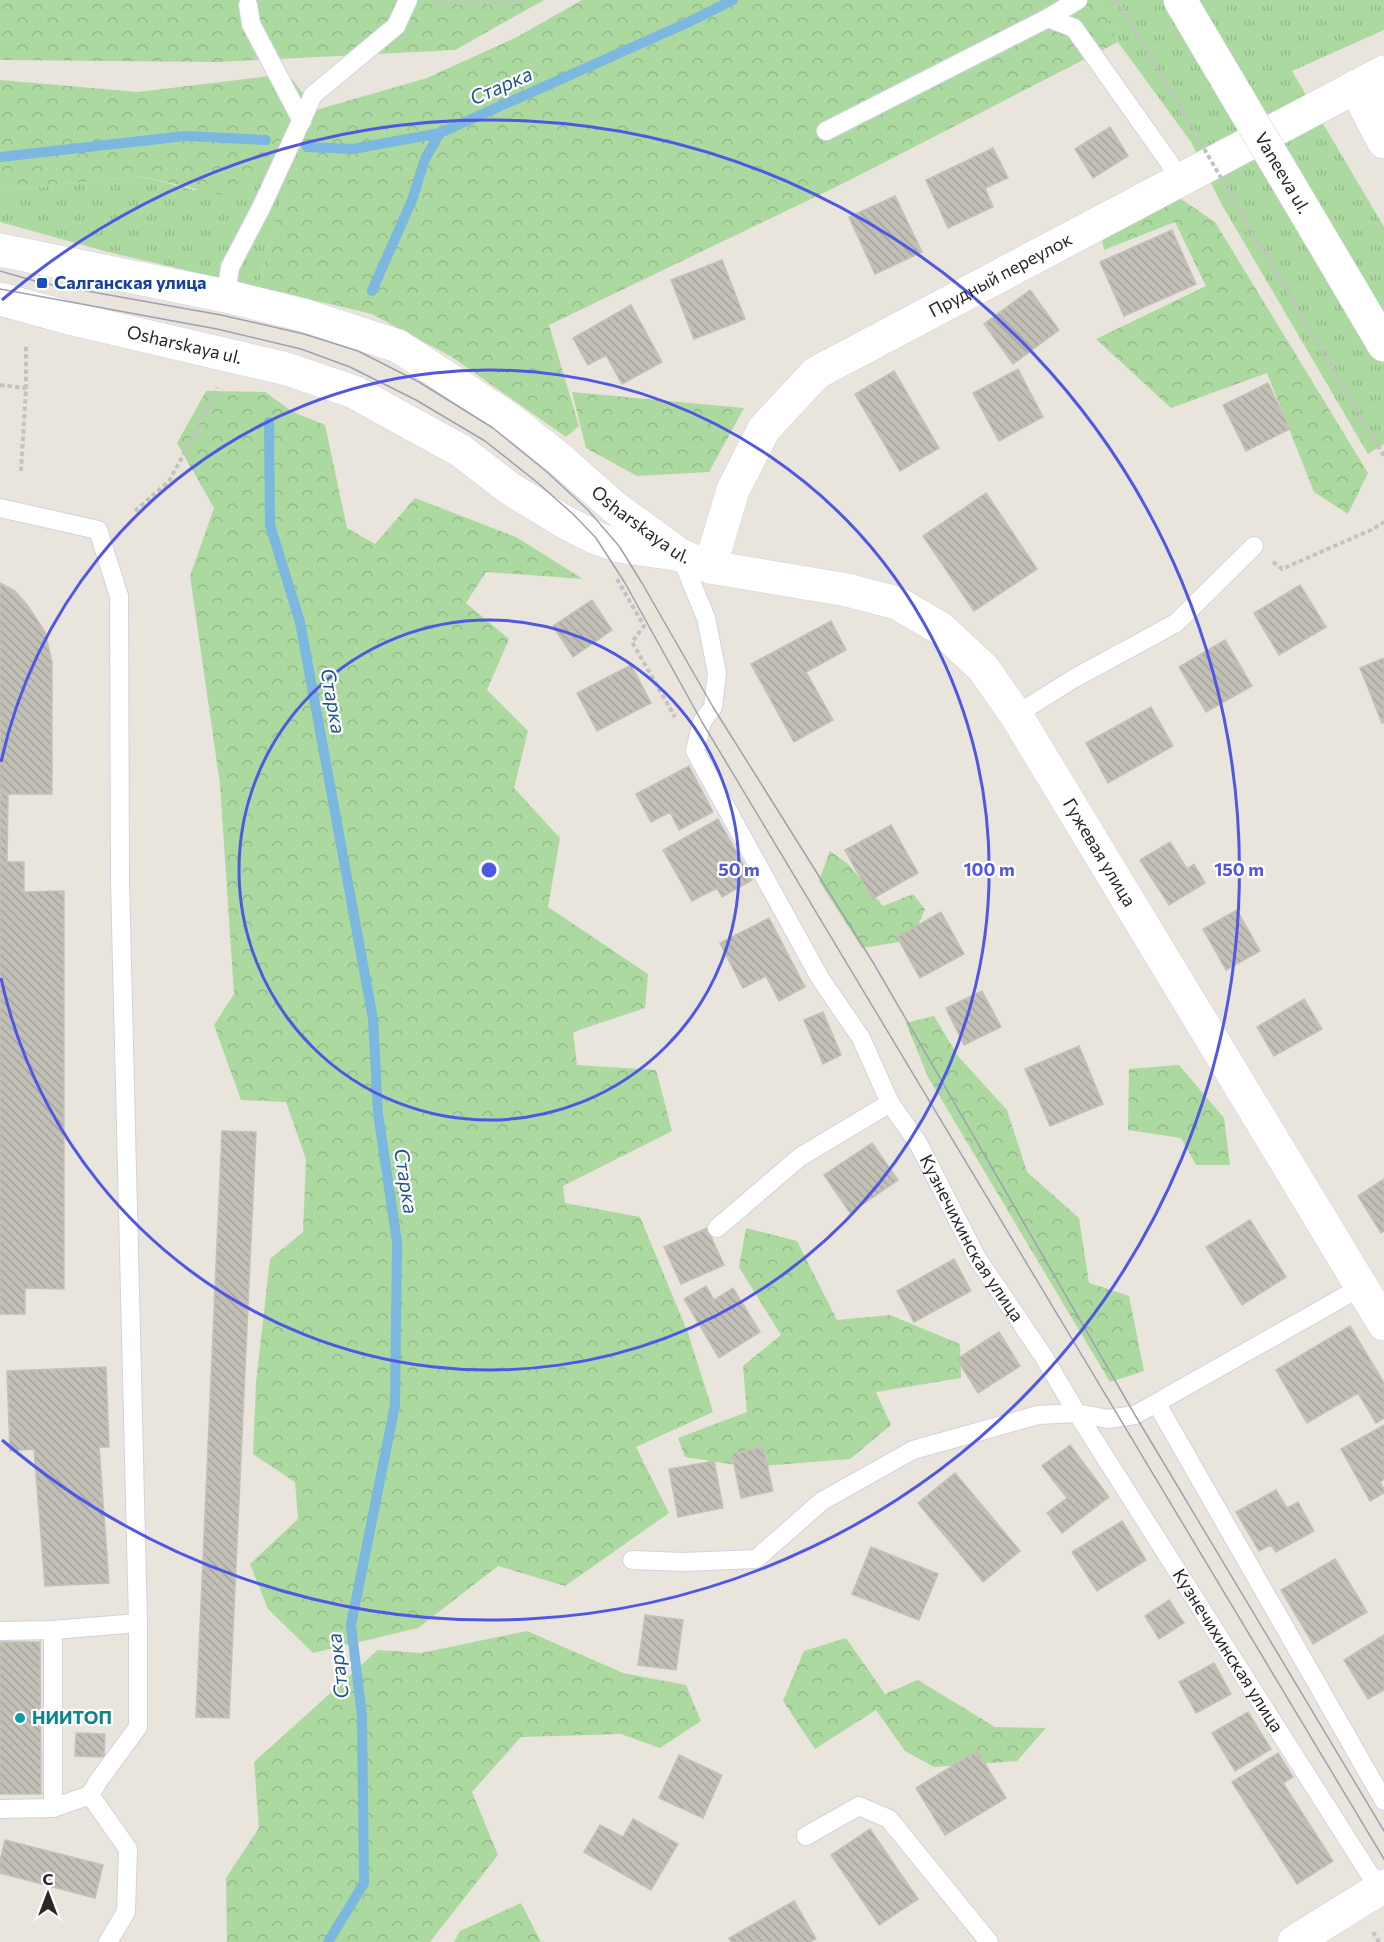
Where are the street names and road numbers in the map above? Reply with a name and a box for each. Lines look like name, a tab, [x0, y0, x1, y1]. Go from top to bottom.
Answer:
street label: Vaneeva ul.	[1251, 128, 1316, 217]
street label: Прудный переулок	[925, 227, 1076, 321]
street label: Osharskaya ul.	[125, 320, 244, 368]
street label: Osharskaya ul.	[587, 480, 693, 568]
street label: Гужевая улица	[1059, 794, 1141, 910]
street label: Кузнечихинская улица	[916, 1150, 1029, 1325]
street label: Кузнечихинская улица	[1169, 1564, 1289, 1736]

